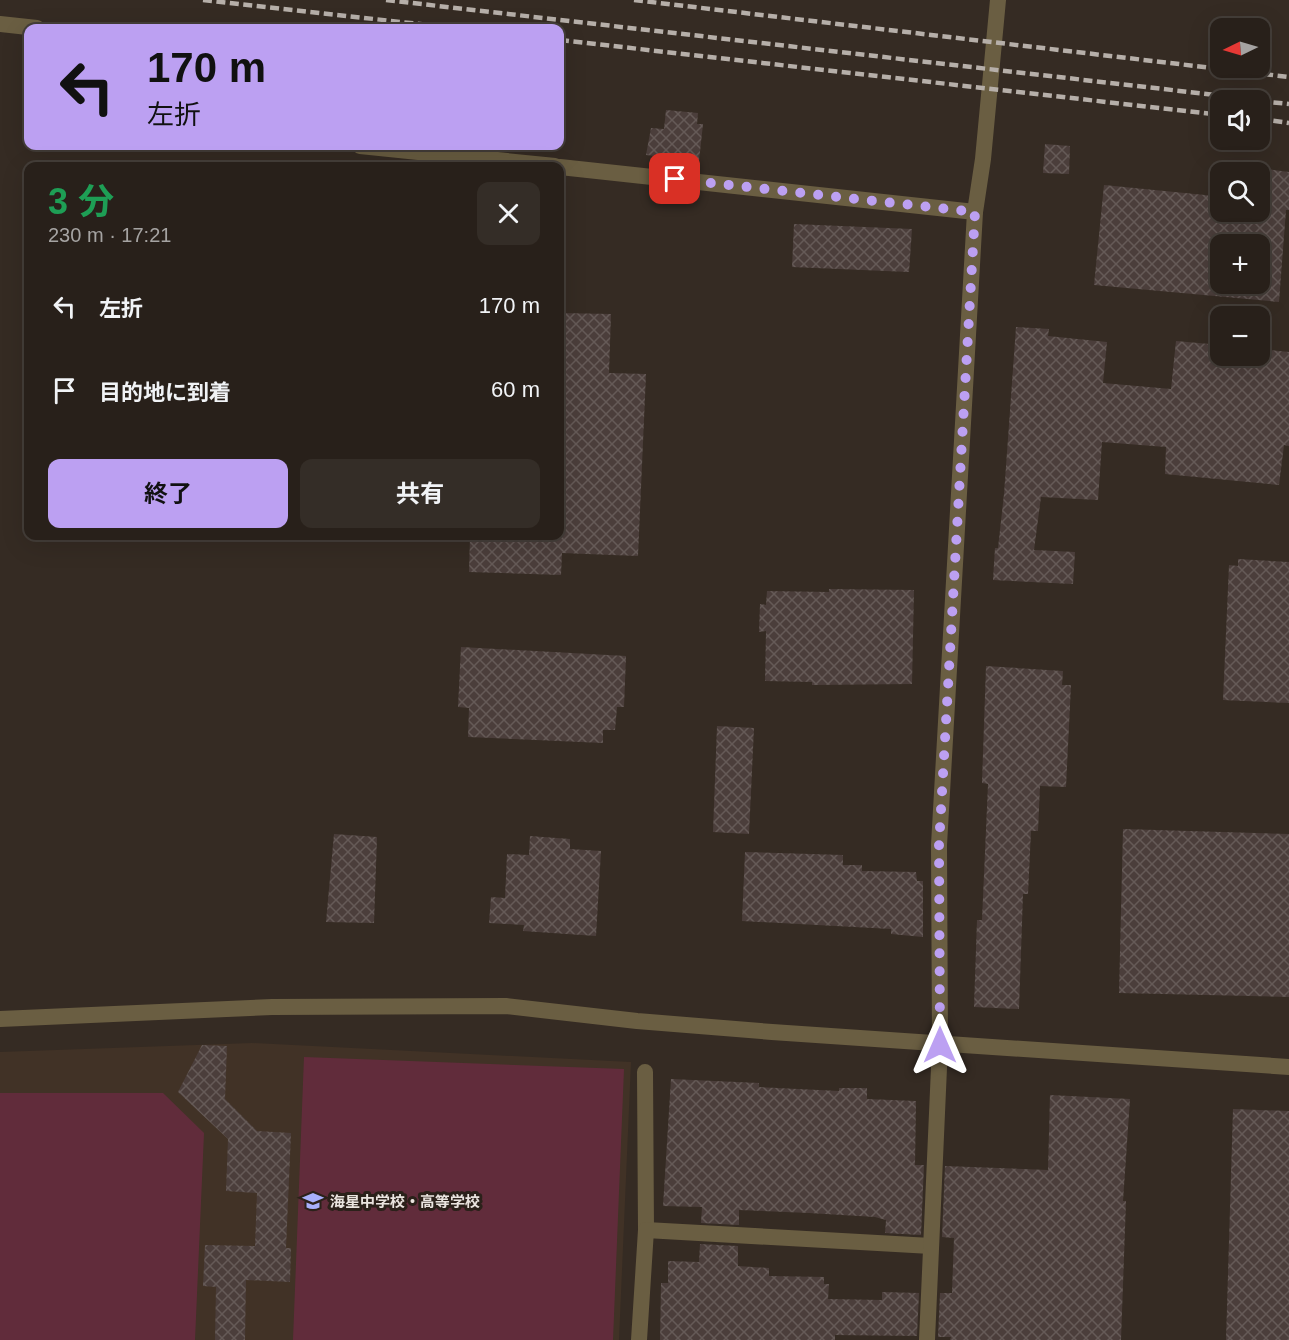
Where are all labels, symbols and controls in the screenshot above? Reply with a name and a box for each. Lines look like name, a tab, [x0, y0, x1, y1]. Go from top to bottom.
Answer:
north arrow	[1210, 18, 1270, 78]
map controls	[1210, 18, 1270, 366]
text: 170 m	[147, 44, 266, 91]
icon: left	[48, 48, 126, 126]
button: sound	[1210, 90, 1270, 150]
text: 左折	[147, 100, 201, 130]
pin	[649, 153, 700, 204]
icon: arrive	[658, 162, 691, 195]
button: search	[1210, 162, 1270, 222]
text: 3 分	[48, 181, 114, 222]
button: close	[477, 182, 540, 245]
text: 230 m · 17:21	[48, 224, 171, 246]
button: +	[1210, 234, 1270, 294]
icon: left	[48, 290, 81, 323]
text: 170 m	[479, 293, 540, 318]
text: 左折	[99, 296, 143, 321]
button: −	[1210, 306, 1270, 366]
icon: arrive	[48, 374, 81, 407]
text: 60 m	[491, 377, 540, 402]
text: 目的地に到着	[99, 380, 231, 405]
button: 終了	[48, 459, 288, 528]
button: 共有	[300, 459, 540, 528]
position arrow	[908, 1013, 972, 1077]
school or university icon: 海星中学校・高等学校	[301, 1189, 325, 1213]
place label: 海星中学校・高等学校	[330, 1193, 480, 1210]

